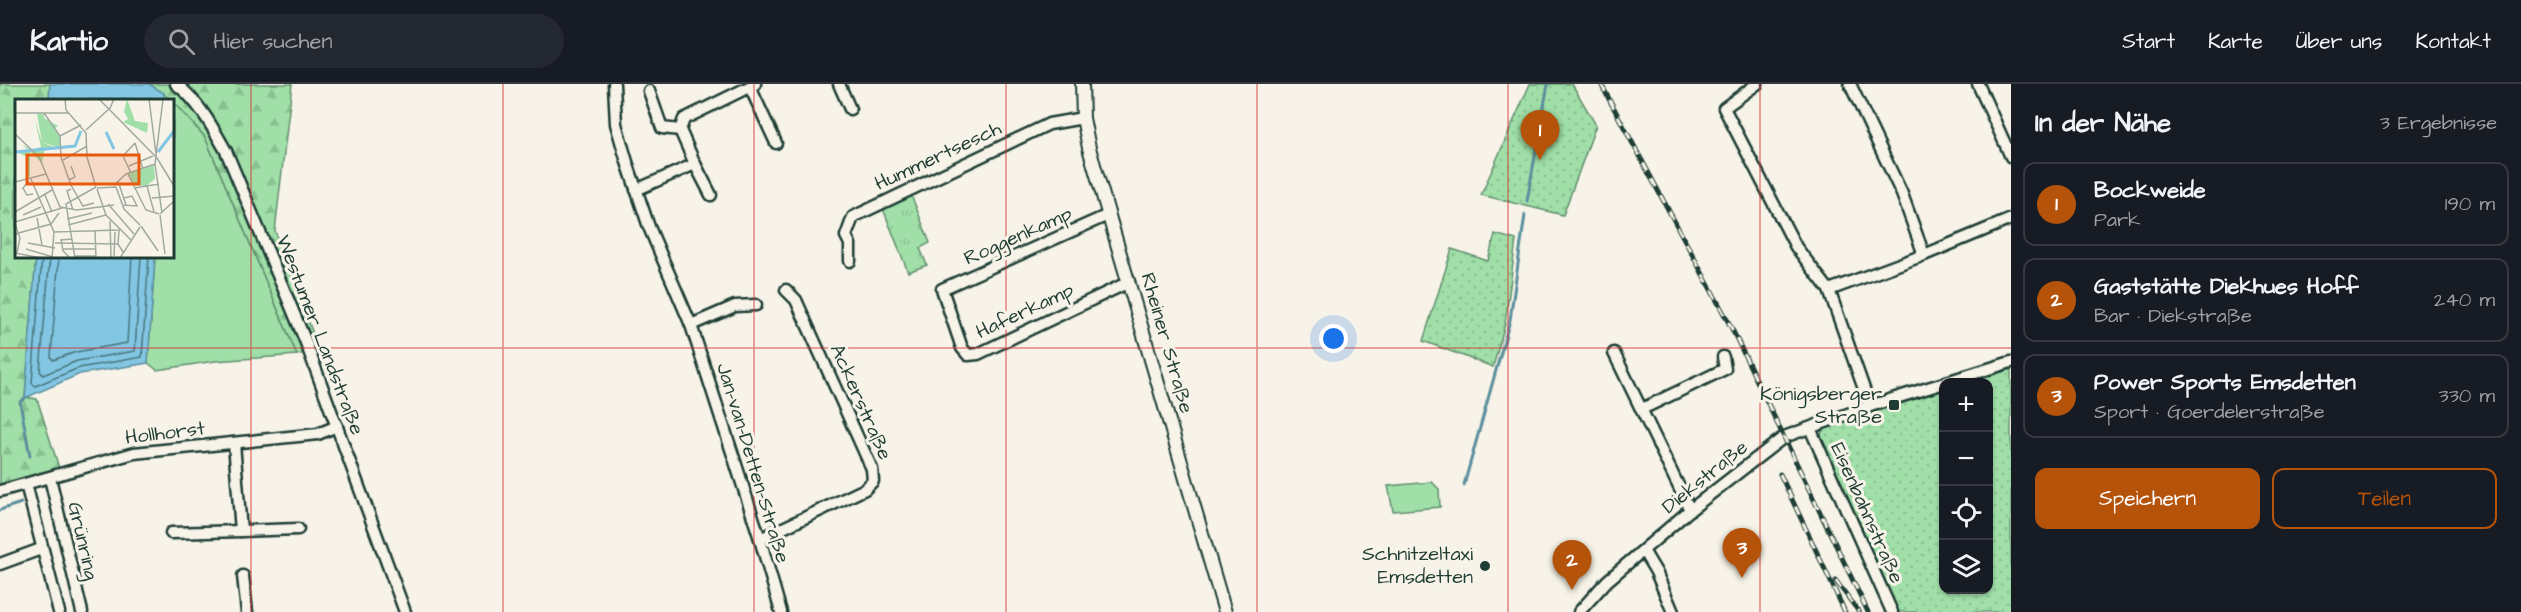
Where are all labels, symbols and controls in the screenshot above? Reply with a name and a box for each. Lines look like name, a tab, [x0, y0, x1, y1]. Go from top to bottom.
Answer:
search box	[144, 14, 564, 68]
text: Kartio	[30, 22, 108, 61]
icon: search	[165, 25, 198, 58]
text: Hier suchen	[213, 26, 332, 57]
text: Start	[2122, 27, 2175, 56]
text: Karte	[2208, 27, 2263, 56]
text: Über uns	[2296, 27, 2382, 56]
text: Kontakt	[2415, 27, 2491, 56]
inset map	[15, 99, 174, 258]
text: In der Nähe	[2035, 105, 2171, 141]
text: 3 Ergebnisse	[2380, 109, 2497, 137]
pin: 1	[1520, 110, 1560, 160]
street label: Hummertsesch	[870, 114, 1006, 198]
text: Bockweide	[2094, 175, 2206, 206]
text: 1	[2055, 190, 2058, 218]
text: 190 m	[2445, 190, 2495, 218]
street label: Roggenkamp	[959, 200, 1077, 273]
text: Park	[2094, 206, 2140, 234]
street label: Westumer Landstraße	[269, 231, 371, 439]
street label: Rheiner Straße	[1134, 269, 1200, 417]
text: Gaststätte Diekhues Hoff	[2094, 271, 2359, 302]
street label: Haferkamp	[971, 276, 1079, 346]
text: 2	[2051, 286, 2062, 314]
text: 240 m	[2434, 286, 2495, 314]
text: Bar · Diekstraße	[2094, 302, 2252, 330]
your location	[1319, 324, 1348, 353]
street label: Ackerstraße	[823, 340, 899, 464]
street label: Jan-van-Detten-Straße	[709, 359, 797, 567]
text: Power Sports Emsdetten	[2094, 367, 2356, 398]
map controls	[1939, 378, 1993, 594]
button: +	[1939, 378, 1993, 432]
place label: Königsberger Straße	[1760, 380, 1882, 431]
text: 3	[2051, 382, 2062, 410]
text: 330 m	[2438, 382, 2495, 410]
marker: Königsberger Straße	[1887, 398, 1901, 412]
text: Sport · Goerdelerstraße	[2094, 398, 2325, 426]
street label: Hollhorst	[124, 414, 206, 452]
button: −	[1939, 432, 1993, 486]
street label: Diekstraße	[1656, 433, 1754, 520]
street label: Eisenbahnstraße	[1823, 438, 1911, 588]
button: Speichern	[2035, 468, 2260, 529]
button: Teilen	[2272, 468, 2497, 529]
button: locate	[1939, 486, 1993, 540]
street label: Grünring	[59, 499, 106, 583]
pin: 3	[1722, 528, 1762, 578]
place label: Schnitzeltaxi Emsdetten	[1362, 540, 1473, 591]
pin: 2	[1552, 540, 1592, 590]
button: layers	[1939, 540, 1993, 594]
marker: Schnitzeltaxi Emsdetten	[1478, 559, 1492, 573]

